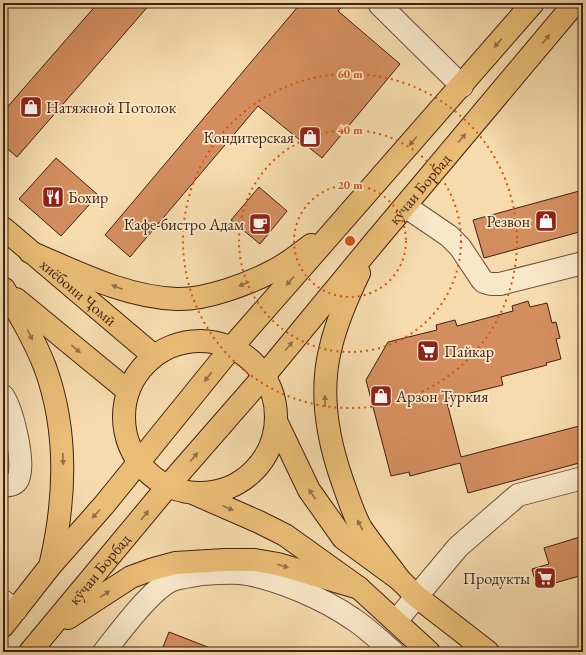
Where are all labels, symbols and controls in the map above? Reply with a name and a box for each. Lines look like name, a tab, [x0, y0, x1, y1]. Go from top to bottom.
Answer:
one-way arrow	[541, 33, 550, 44]
one-way arrow	[494, 38, 503, 48]
text: 60 m	[337, 66, 363, 82]
shop icon: Натяжной Потолок	[18, 94, 44, 120]
place label: Натяжной Потолок	[46, 97, 177, 118]
text: 40 m	[337, 122, 363, 138]
shop icon: Кондитерская	[297, 124, 323, 150]
place label: Кондитерская	[203, 127, 294, 148]
one-way arrow	[458, 133, 467, 144]
one-way arrow	[408, 136, 417, 146]
street label: кӯчаи Борбад	[383, 148, 455, 229]
text: 20 m	[337, 177, 363, 193]
restaurant icon: Бохир	[40, 184, 66, 210]
place label: Бохир	[68, 187, 108, 208]
shop icon: Резвон	[533, 208, 559, 234]
cafe icon: Кафе-бистро Адам	[247, 211, 273, 237]
place label: Резвон	[487, 211, 530, 232]
place label: Кафе-бистро Адам	[124, 214, 244, 235]
centre of rings	[343, 234, 357, 248]
street label: хиёбони Ҷомӣ	[36, 254, 122, 331]
one-way arrow	[286, 276, 295, 286]
one-way arrow	[237, 281, 249, 287]
one-way arrow	[111, 284, 123, 290]
one-way arrow	[27, 329, 33, 341]
supermarket icon: Пайкар	[415, 338, 441, 364]
one-way arrow	[285, 340, 293, 351]
place label: Пайкар	[444, 341, 494, 362]
one-way arrow	[71, 344, 81, 353]
one-way arrow	[203, 372, 212, 382]
shop icon: Арзон Туркия	[368, 383, 394, 409]
place label: Арзон Туркия	[395, 386, 488, 407]
one-way arrow	[322, 395, 329, 407]
one-way arrow	[189, 451, 198, 462]
one-way arrow	[59, 453, 66, 465]
one-way arrow	[308, 489, 316, 500]
one-way arrow	[222, 505, 234, 512]
one-way arrow	[91, 509, 101, 519]
one-way arrow	[141, 509, 149, 520]
one-way arrow	[357, 519, 364, 531]
street label: кӯчаи Борбад	[63, 528, 135, 609]
one-way arrow	[277, 563, 289, 569]
supermarket icon: Продукты	[532, 565, 558, 591]
place label: Продукты	[463, 568, 530, 589]
one-way arrow	[100, 590, 110, 598]

